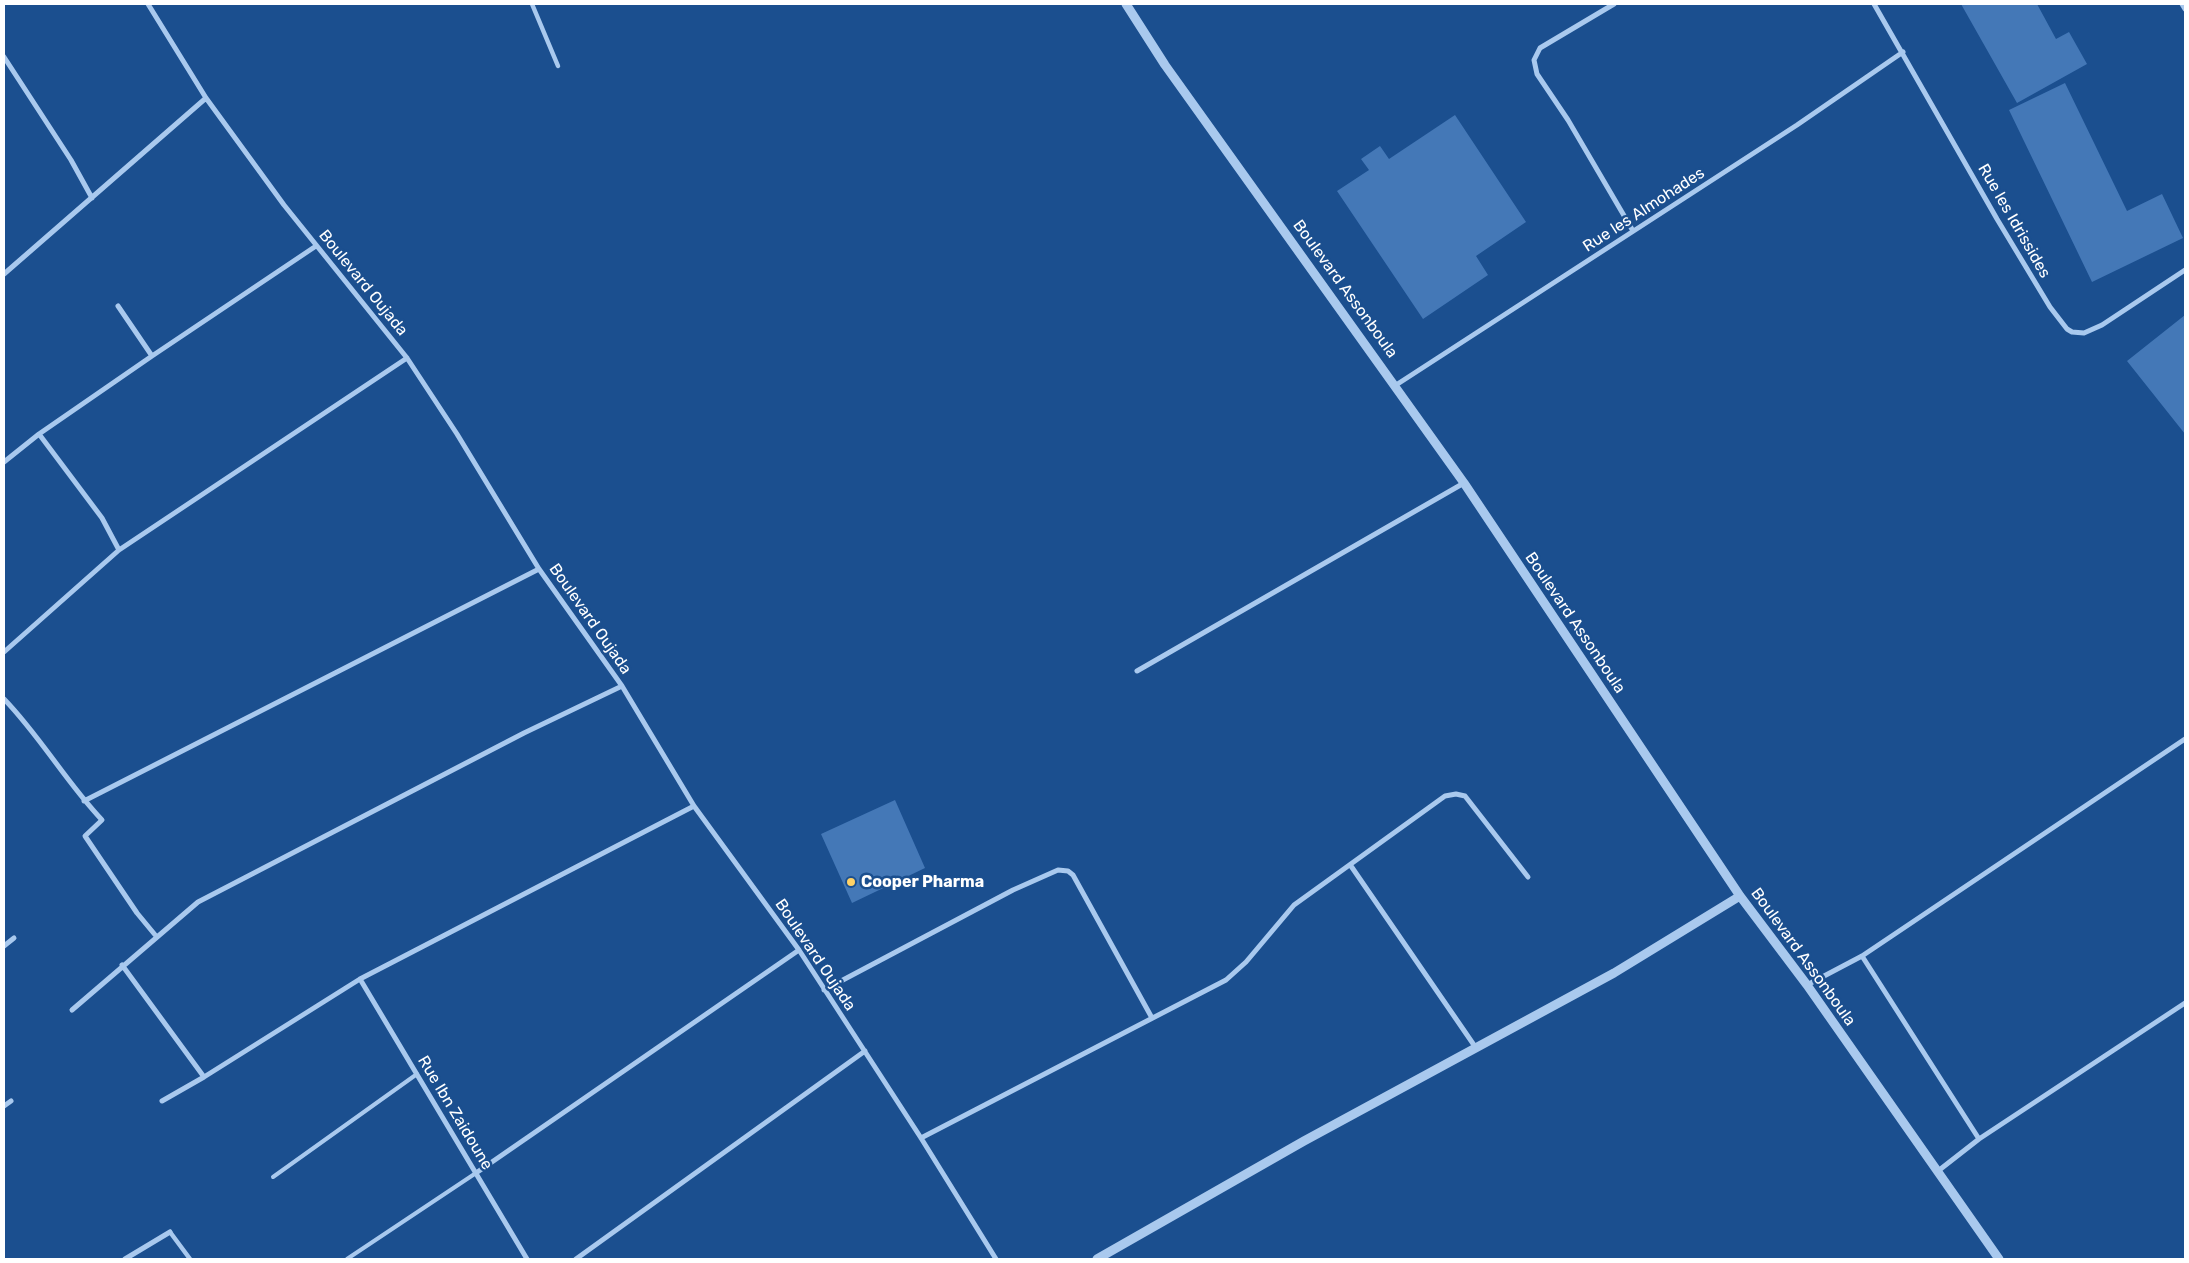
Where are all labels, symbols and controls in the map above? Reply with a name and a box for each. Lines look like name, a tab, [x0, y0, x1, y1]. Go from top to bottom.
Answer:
street label: Rue les Idrissides	[1974, 161, 2054, 281]
street label: Rue les Almohades	[1580, 164, 1708, 256]
street label: Boulevard Assonboula	[1289, 216, 1401, 362]
street label: Boulevard Oujada	[314, 226, 412, 340]
street label: Boulevard Assonboula	[1521, 549, 1629, 697]
street label: Boulevard Oujada	[545, 560, 635, 678]
place label: Cooper Pharma	[861, 872, 984, 892]
marker: Cooper Pharma	[845, 876, 857, 888]
street label: Boulevard Assonboula	[1747, 884, 1859, 1030]
street label: Boulevard Oujada	[771, 896, 859, 1014]
street label: Rue Ibn Zaidoune	[413, 1052, 497, 1174]

